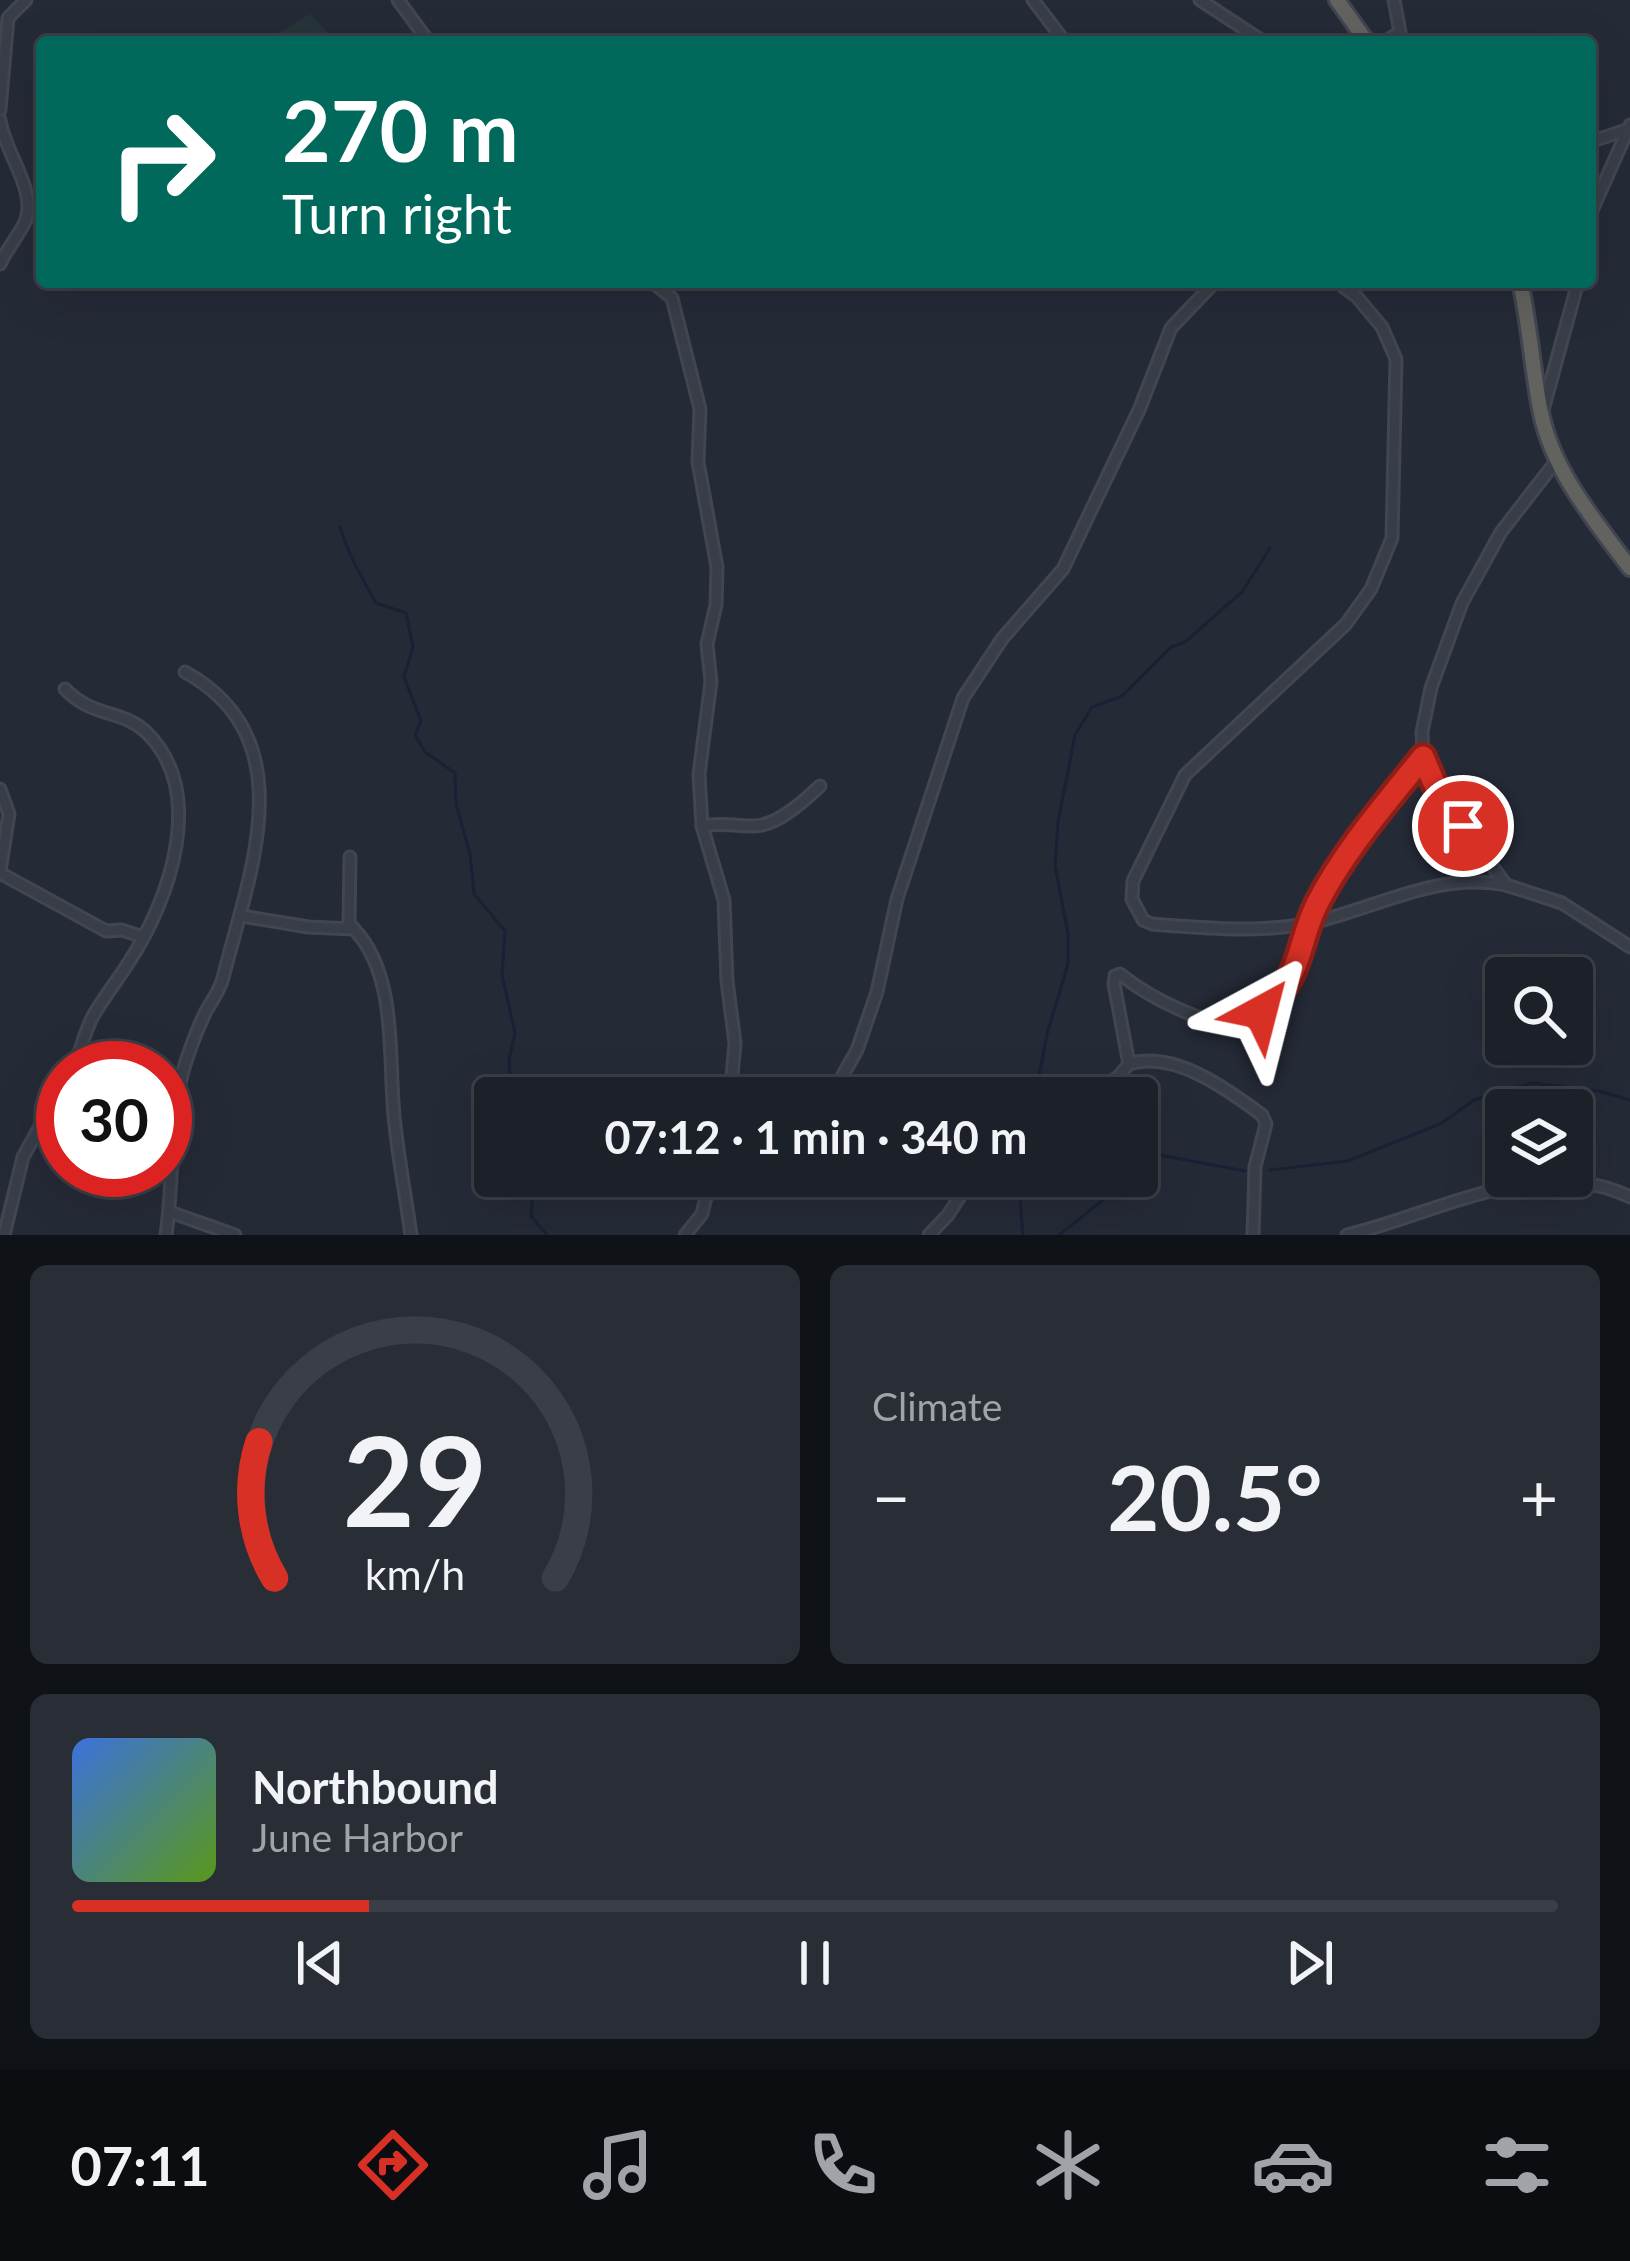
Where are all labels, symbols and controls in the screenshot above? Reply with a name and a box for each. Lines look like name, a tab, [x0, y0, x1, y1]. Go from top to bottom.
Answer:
text: 270 m	[282, 79, 519, 180]
icon: right	[84, 84, 240, 240]
text: Turn right	[282, 181, 512, 246]
pin	[1412, 775, 1514, 877]
icon: arrive	[1430, 793, 1496, 859]
position arrow	[1198, 949, 1324, 1075]
map controls	[1485, 957, 1593, 1197]
button: search	[1485, 957, 1593, 1065]
speed limit sign: 30	[36, 1041, 192, 1197]
button: layers	[1485, 1089, 1593, 1197]
text: 07:12 · 1 min · 340 m	[605, 1110, 1027, 1164]
text: Climate	[872, 1383, 1002, 1429]
text: 29	[343, 1404, 487, 1554]
text: 20.5°	[1107, 1442, 1323, 1550]
text: −	[872, 1457, 910, 1536]
text: +	[1520, 1457, 1558, 1536]
text: km/h	[365, 1547, 465, 1598]
text: Northbound	[252, 1760, 498, 1814]
text: June Harbor	[252, 1814, 463, 1860]
icon: previous	[287, 1930, 353, 1996]
icon: pause	[782, 1930, 848, 1996]
icon: next	[1277, 1930, 1343, 1996]
icon: directions	[351, 2123, 435, 2207]
icon: music	[576, 2123, 660, 2207]
icon: phone	[801, 2123, 885, 2207]
icon: climate	[1026, 2123, 1110, 2207]
icon: car	[1251, 2123, 1335, 2207]
icon: filters	[1475, 2123, 1559, 2207]
text: 07:11	[70, 2133, 210, 2198]

